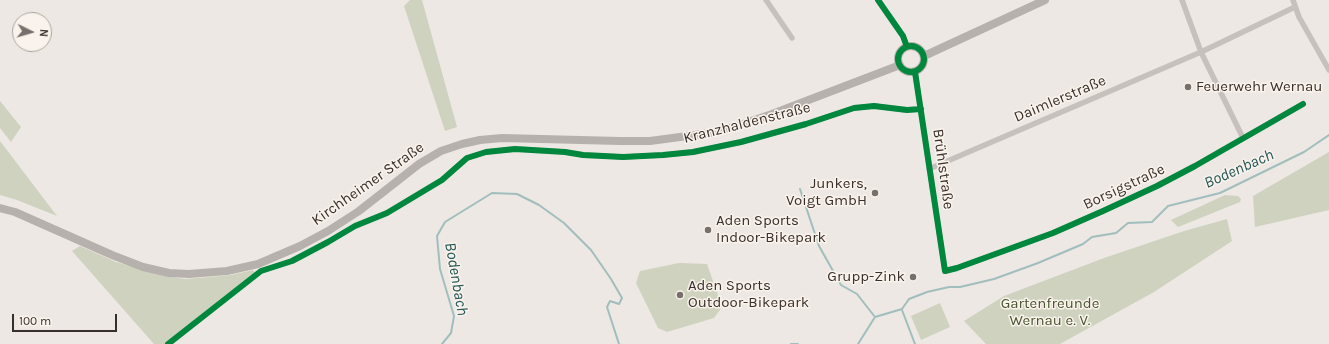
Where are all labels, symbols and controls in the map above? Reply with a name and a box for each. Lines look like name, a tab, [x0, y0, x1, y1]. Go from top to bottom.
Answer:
north arrow	[12, 12, 52, 52]
text: N	[37, 28, 50, 37]
street label: Daimlerstraße	[1011, 72, 1109, 126]
place label: Feuerwehr Wernau	[1196, 78, 1322, 96]
marker: Feuerwehr Wernau	[1183, 82, 1193, 92]
street label: Kranzhaldenstraße	[682, 99, 812, 147]
street label: Brühlstraße	[928, 128, 958, 210]
street label: Kirchheimer Straße	[308, 138, 428, 230]
water label: Bodenbach	[1201, 145, 1277, 193]
street label: Borsigstraße	[1080, 160, 1168, 214]
place label: Junkers, Voigt GmbH	[786, 175, 867, 210]
marker: Junkers, Voigt GmbH	[870, 188, 880, 198]
place label: Aden Sports Indoor-Bikepark	[716, 212, 826, 247]
marker: Aden Sports Indoor-Bikepark	[703, 225, 713, 235]
water label: Bodenbach	[440, 241, 472, 317]
place label: Grupp-Zink	[827, 268, 905, 286]
marker: Grupp-Zink	[908, 272, 918, 282]
place label: Aden Sports Outdoor-Bikepark	[688, 277, 809, 312]
marker: Aden Sports Outdoor-Bikepark	[675, 290, 685, 300]
park label: Gartenfreunde Wernau e. V.	[1001, 295, 1099, 330]
scale bar	[14, 306, 119, 332]
text: 100 m	[19, 314, 51, 328]

